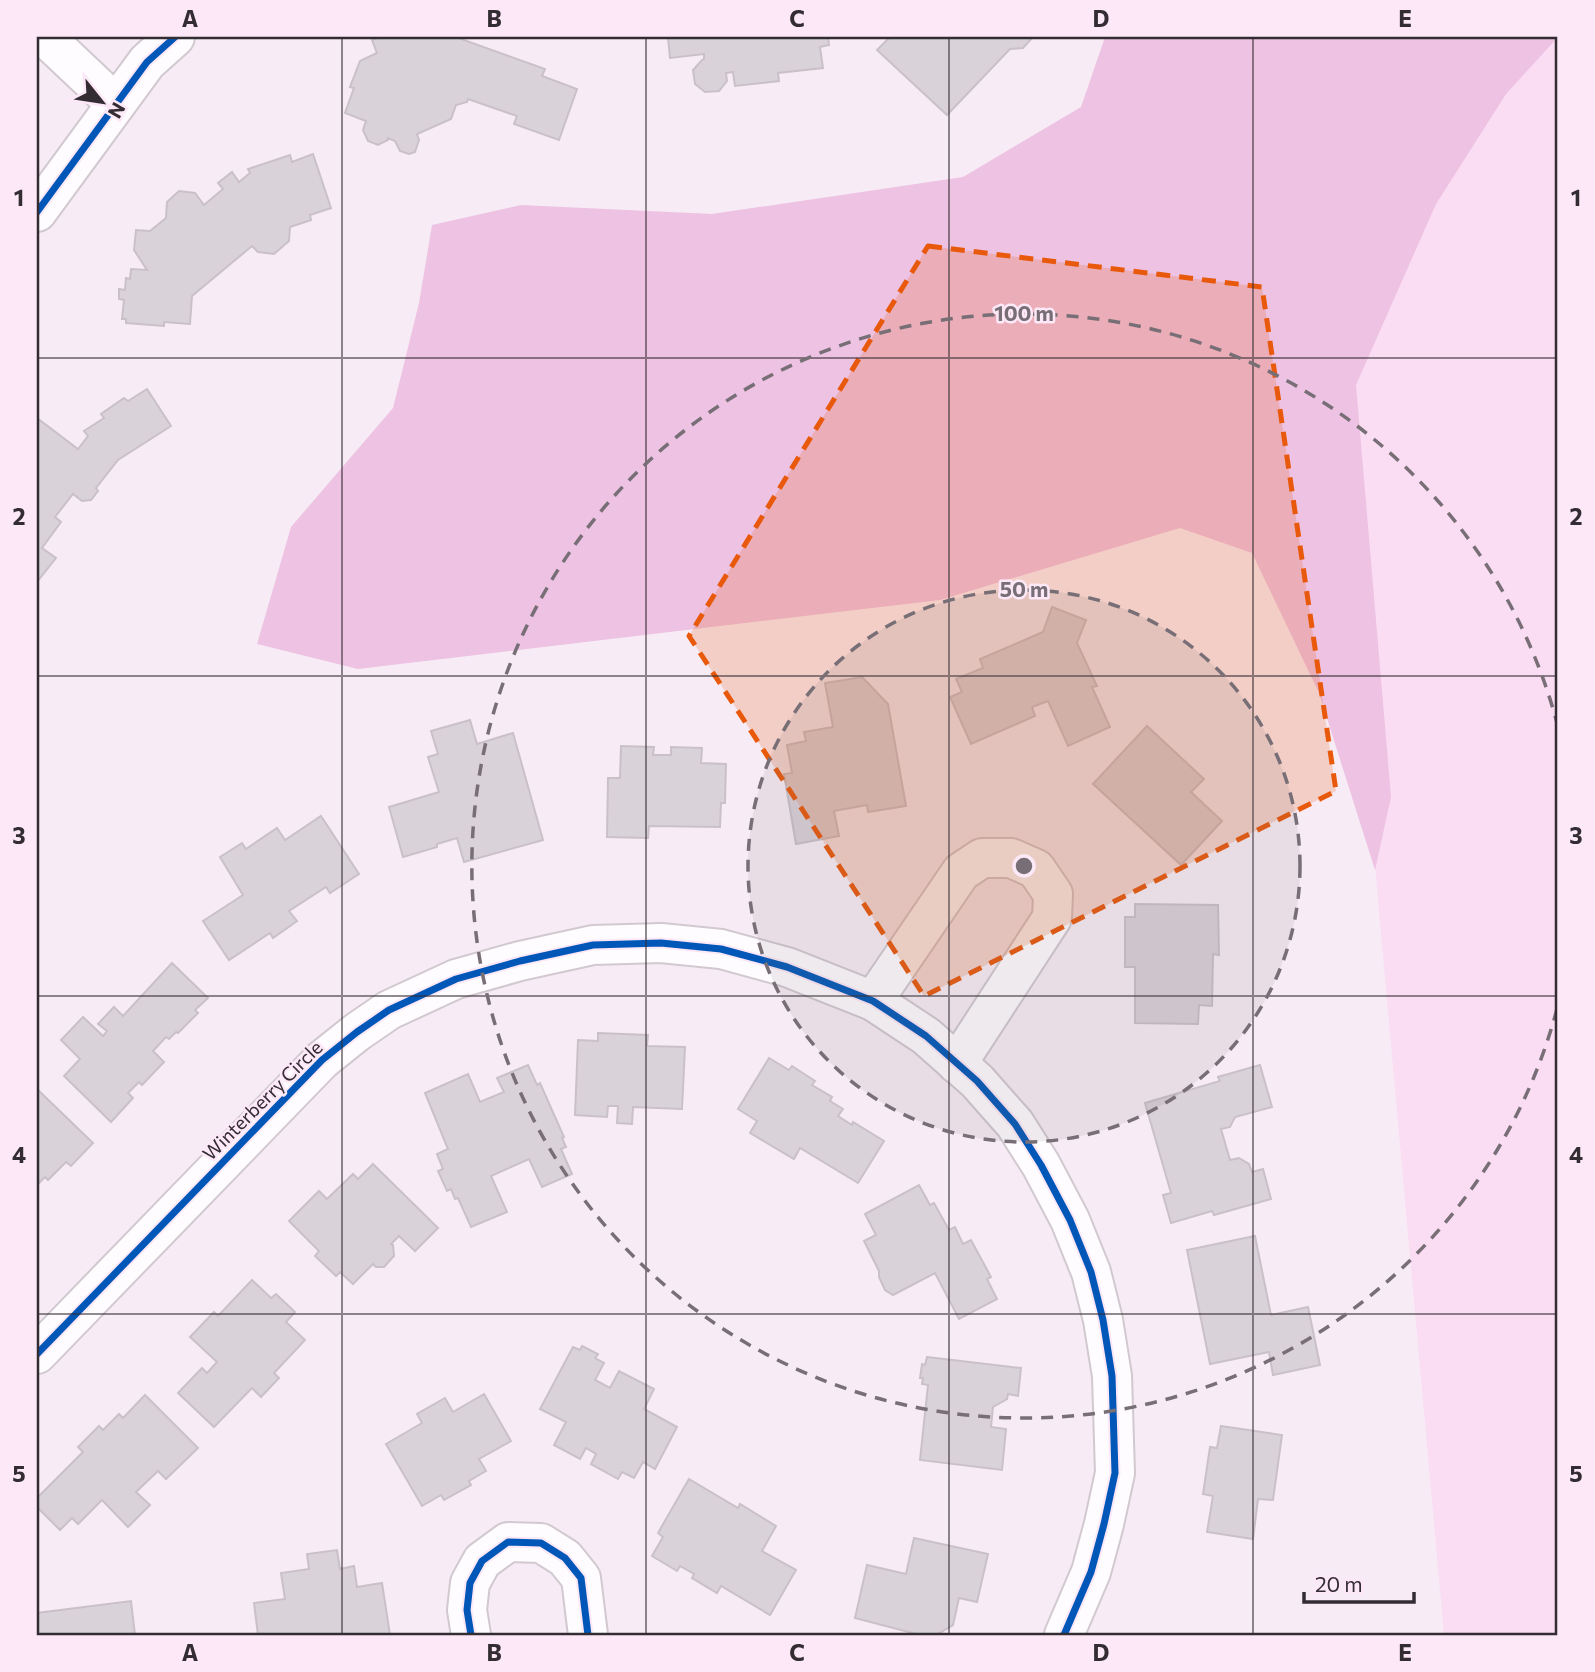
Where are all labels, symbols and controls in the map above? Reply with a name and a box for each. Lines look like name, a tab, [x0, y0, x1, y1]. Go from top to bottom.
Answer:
text: A	[182, 4, 199, 32]
text: B	[486, 4, 502, 32]
text: C	[789, 4, 805, 32]
text: D	[1093, 4, 1110, 32]
text: E	[1398, 4, 1412, 32]
north arrow	[66, 66, 136, 136]
text: N	[104, 99, 131, 123]
text: 1	[14, 183, 24, 211]
text: 1	[1571, 183, 1581, 211]
text: 100 m	[994, 300, 1054, 325]
text: 2	[12, 502, 26, 530]
text: 2	[1569, 502, 1583, 530]
text: 50 m	[1000, 576, 1048, 601]
text: 3	[12, 821, 26, 849]
text: 3	[1569, 821, 1583, 849]
centre of rings	[1012, 854, 1036, 878]
street label: Winterberry Circle	[197, 1035, 327, 1165]
text: 4	[12, 1140, 26, 1168]
text: 4	[1569, 1140, 1583, 1168]
text: 5	[12, 1459, 26, 1487]
text: 5	[1569, 1459, 1583, 1487]
scale bar	[1304, 1560, 1415, 1604]
text: 20 m	[1315, 1571, 1363, 1596]
text: A	[182, 1638, 199, 1666]
text: B	[486, 1638, 502, 1666]
text: C	[789, 1638, 805, 1666]
text: D	[1093, 1638, 1110, 1666]
text: E	[1398, 1638, 1412, 1666]

